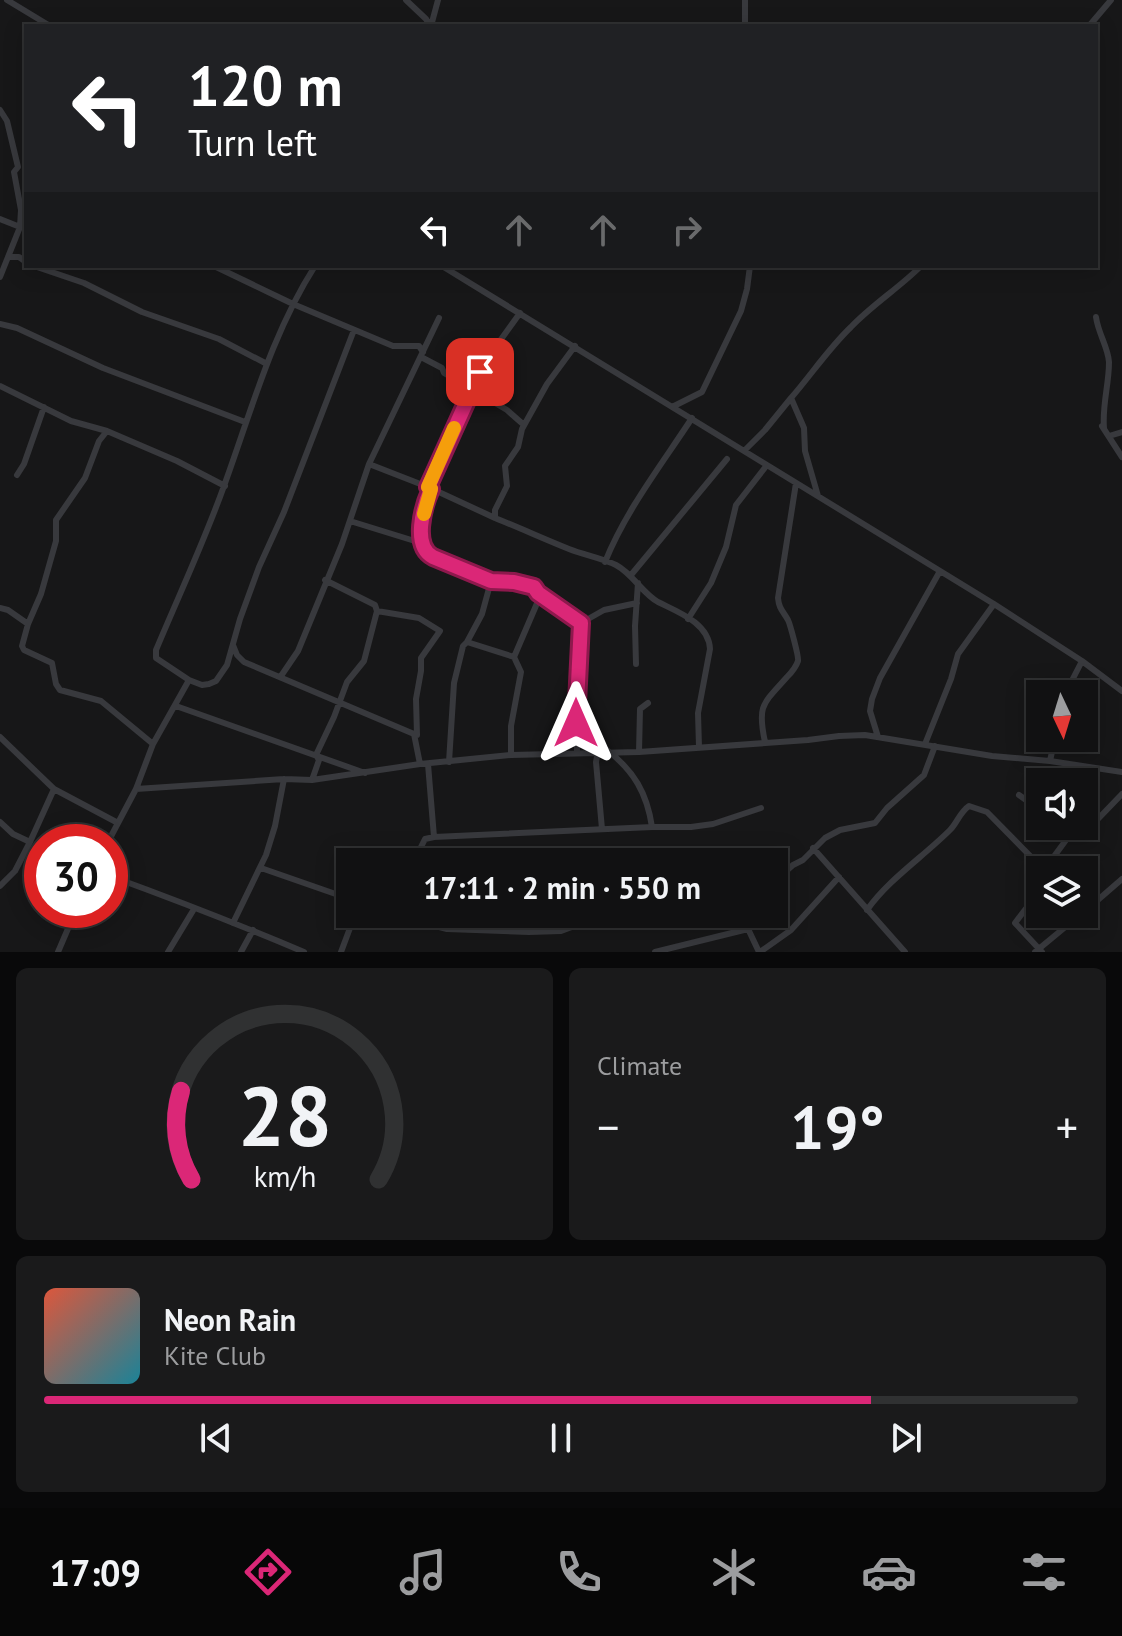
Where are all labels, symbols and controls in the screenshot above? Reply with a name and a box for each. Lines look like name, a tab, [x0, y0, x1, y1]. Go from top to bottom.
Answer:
text: 120 m	[188, 49, 343, 121]
icon: left	[56, 56, 160, 160]
text: Turn left	[188, 119, 317, 166]
icon: left	[413, 208, 457, 252]
icon: ahead	[497, 208, 541, 252]
icon: ahead	[581, 208, 625, 252]
icon: right	[665, 208, 709, 252]
pin	[446, 338, 514, 406]
icon: arrive	[458, 350, 502, 394]
north arrow	[1026, 680, 1098, 752]
map controls	[1026, 680, 1098, 928]
position arrow	[534, 681, 618, 765]
button: sound	[1026, 768, 1098, 840]
speed limit sign: 30	[24, 824, 128, 928]
button: layers	[1026, 856, 1098, 928]
text: 17:11 · 2 min · 550 m	[423, 868, 701, 907]
text: Climate	[597, 1049, 682, 1082]
text: 28	[237, 1061, 332, 1169]
text: 19°	[790, 1088, 885, 1166]
text: −	[597, 1098, 619, 1155]
text: +	[1056, 1098, 1078, 1155]
text: km/h	[253, 1158, 316, 1195]
text: Neon Rain	[164, 1300, 296, 1339]
text: Kite Club	[164, 1339, 266, 1372]
icon: previous	[194, 1416, 238, 1460]
icon: pause	[539, 1416, 583, 1460]
icon: next	[884, 1416, 928, 1460]
icon: directions	[240, 1544, 296, 1600]
icon: music	[395, 1544, 451, 1600]
icon: phone	[551, 1544, 607, 1600]
icon: climate	[706, 1544, 762, 1600]
icon: car	[861, 1544, 917, 1600]
icon: filters	[1016, 1544, 1072, 1600]
text: 17:09	[50, 1549, 141, 1596]

